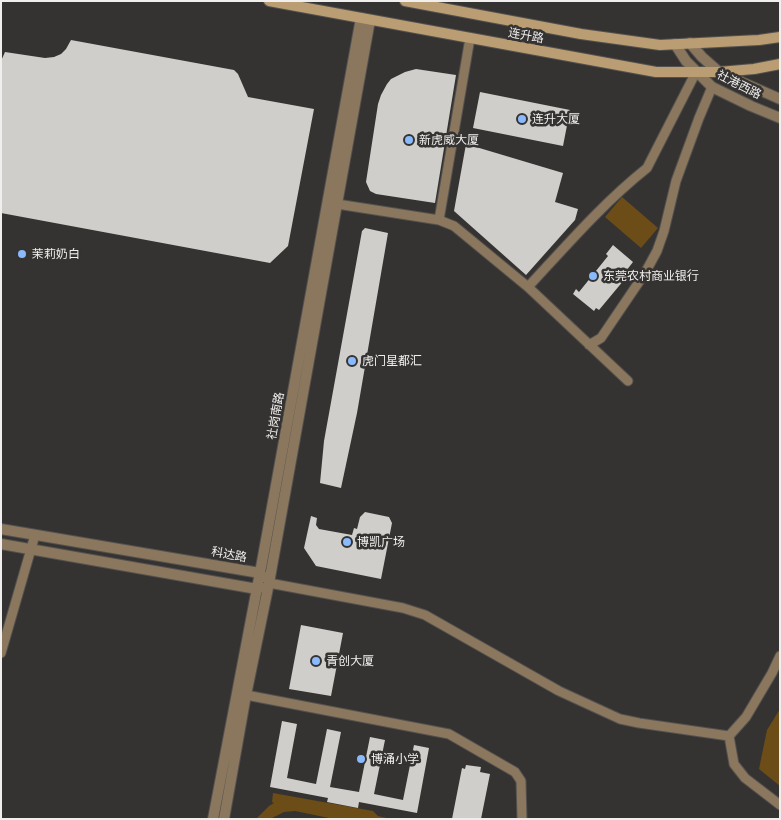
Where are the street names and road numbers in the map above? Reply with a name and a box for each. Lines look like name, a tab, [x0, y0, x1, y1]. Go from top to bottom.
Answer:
street label: 连升路	[507, 26, 545, 46]
street label: 社港西路	[714, 68, 764, 102]
street label: 社岗南路	[265, 391, 287, 441]
street label: 科达路	[210, 545, 248, 565]

